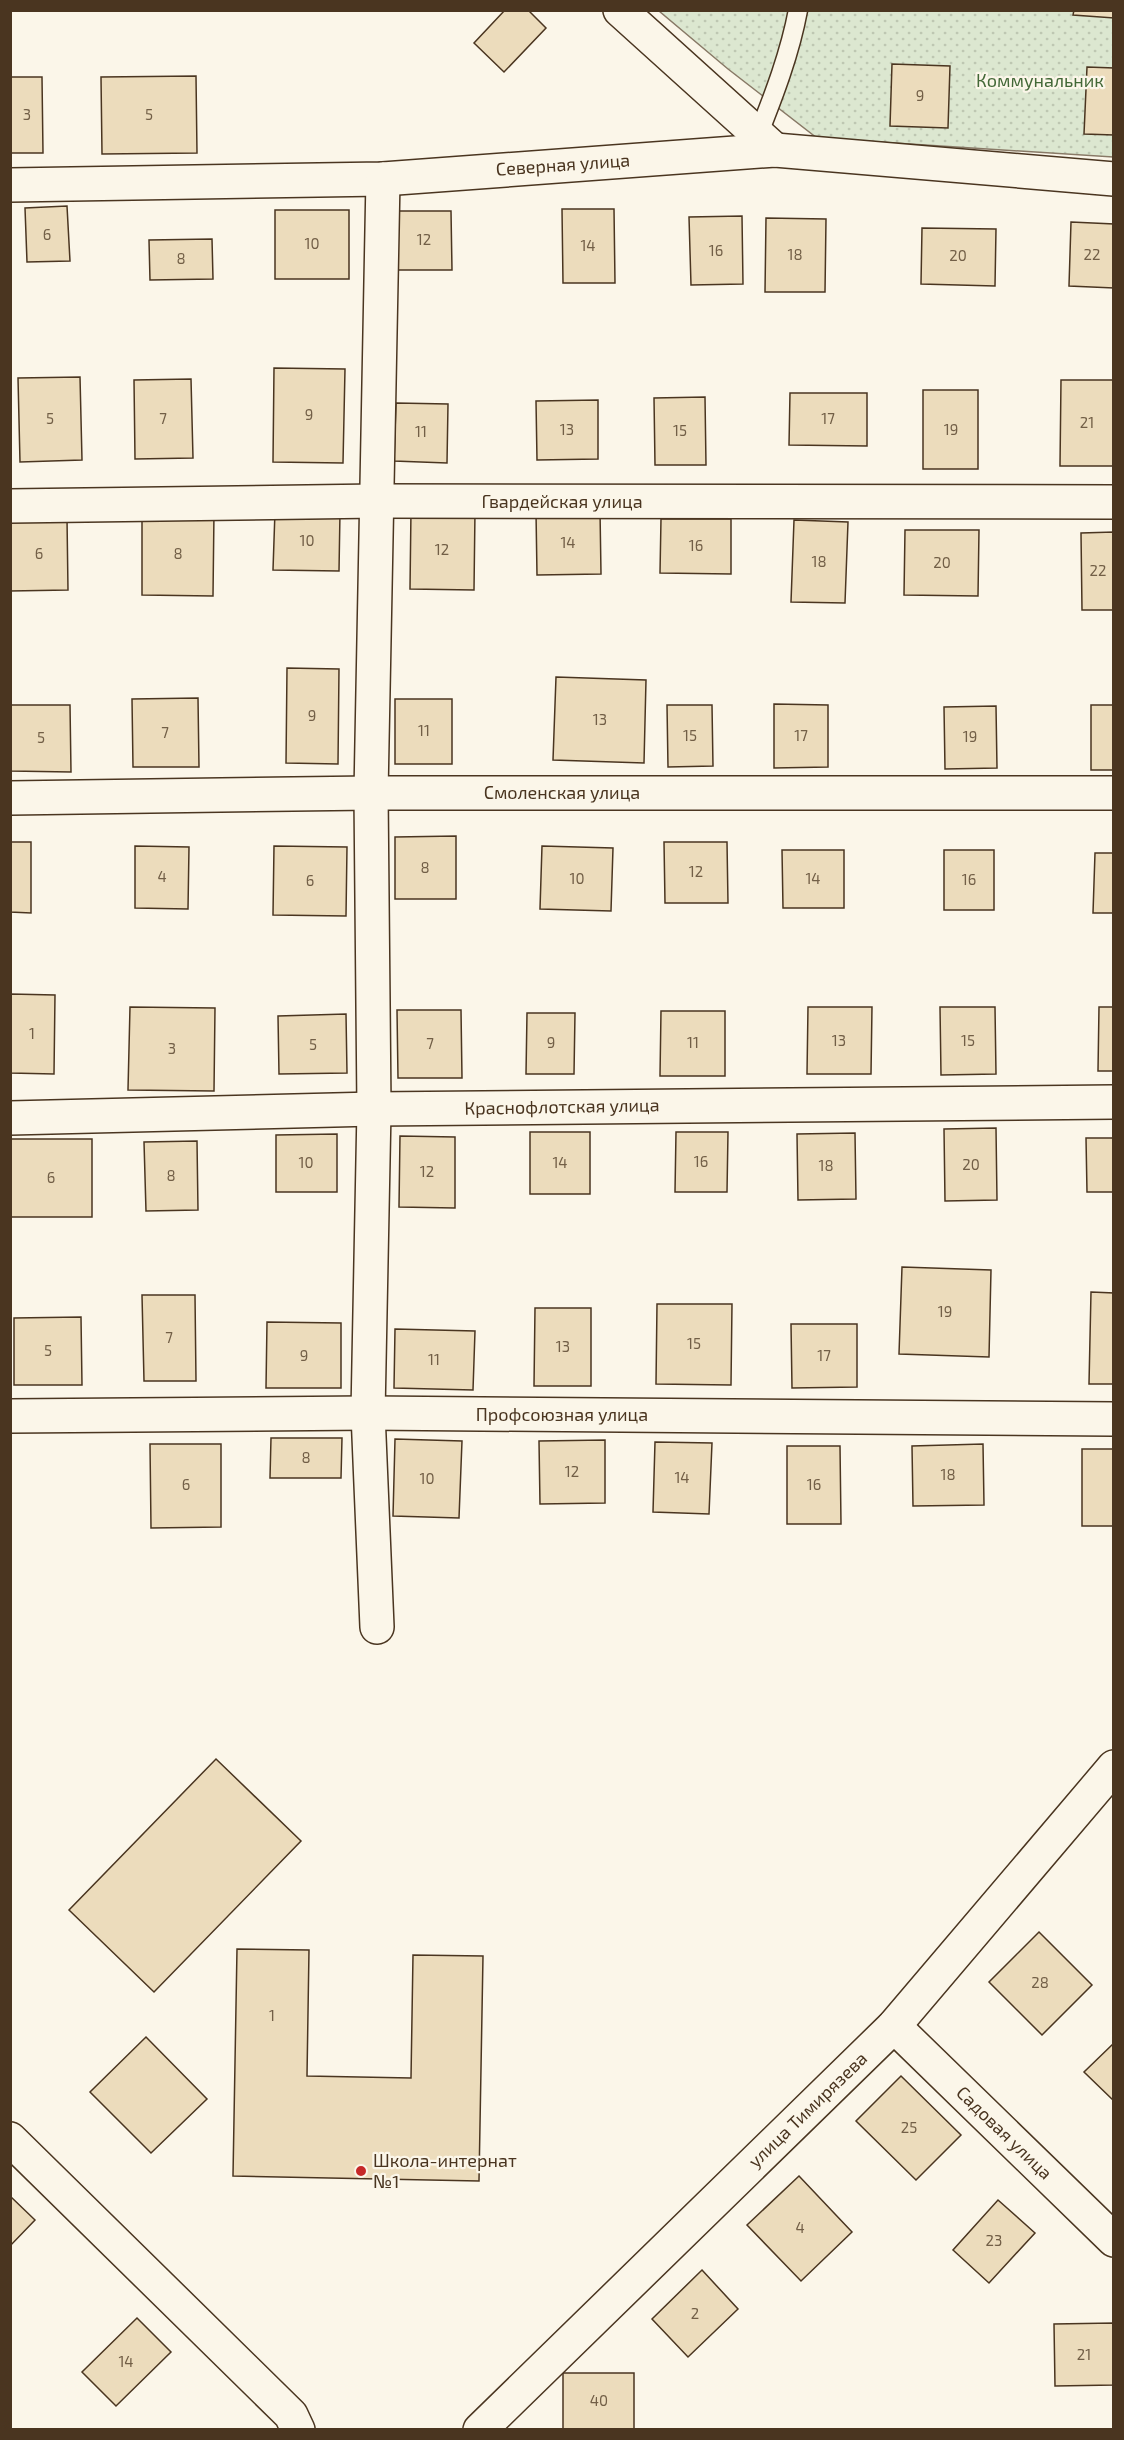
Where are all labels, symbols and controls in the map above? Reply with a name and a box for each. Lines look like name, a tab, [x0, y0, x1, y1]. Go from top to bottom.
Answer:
park label: Коммунальник	[976, 69, 1104, 91]
house number: 9	[916, 86, 924, 104]
house number: 3	[23, 105, 31, 123]
house number: 5	[145, 105, 153, 123]
street label: Северная улица	[495, 148, 631, 180]
house number: 6	[43, 225, 51, 243]
house number: 12	[417, 230, 431, 248]
house number: 10	[304, 234, 320, 252]
house number: 14	[580, 236, 596, 254]
house number: 16	[709, 241, 723, 259]
house number: 18	[787, 245, 803, 263]
house number: 22	[1084, 245, 1100, 263]
house number: 20	[949, 246, 967, 264]
house number: 8	[176, 249, 186, 267]
house number: 9	[305, 405, 313, 423]
house number: 5	[46, 409, 54, 427]
house number: 7	[159, 409, 167, 427]
house number: 17	[821, 409, 835, 427]
house number: 21	[1080, 413, 1094, 431]
house number: 13	[560, 420, 574, 438]
house number: 19	[944, 420, 958, 438]
house number: 15	[673, 421, 687, 439]
house number: 11	[415, 422, 427, 440]
street label: Гвардейская улица	[481, 490, 643, 512]
house number: 10	[299, 531, 315, 549]
house number: 14	[560, 533, 576, 551]
house number: 16	[689, 536, 703, 554]
house number: 12	[435, 540, 449, 558]
house number: 6	[35, 544, 43, 562]
house number: 8	[173, 544, 183, 562]
house number: 18	[811, 552, 827, 570]
house number: 20	[933, 553, 951, 571]
house number: 22	[1090, 561, 1106, 579]
house number: 9	[308, 706, 316, 724]
house number: 13	[593, 710, 607, 728]
house number: 11	[418, 721, 430, 739]
house number: 7	[161, 723, 169, 741]
house number: 15	[683, 726, 697, 744]
house number: 17	[794, 726, 808, 744]
house number: 19	[963, 727, 977, 745]
house number: 5	[37, 728, 45, 746]
street label: Смоленская улица	[484, 781, 640, 803]
house number: 8	[420, 858, 430, 876]
house number: 12	[689, 862, 703, 880]
house number: 4	[157, 867, 167, 885]
house number: 10	[569, 869, 585, 887]
house number: 14	[805, 869, 821, 887]
house number: 16	[962, 870, 976, 888]
house number: 6	[306, 871, 314, 889]
house number: 1	[29, 1024, 35, 1042]
house number: 13	[832, 1031, 846, 1049]
house number: 15	[961, 1031, 975, 1049]
house number: 9	[547, 1033, 555, 1051]
house number: 11	[687, 1033, 699, 1051]
house number: 7	[426, 1034, 434, 1052]
house number: 5	[309, 1035, 317, 1053]
house number: 3	[168, 1039, 176, 1057]
street label: Краснофлотская улица	[464, 1093, 660, 1119]
house number: 16	[694, 1152, 708, 1170]
house number: 10	[298, 1153, 314, 1171]
house number: 14	[552, 1153, 568, 1171]
house number: 20	[962, 1155, 980, 1173]
house number: 18	[818, 1156, 834, 1174]
house number: 12	[420, 1162, 434, 1180]
house number: 8	[166, 1166, 176, 1184]
house number: 6	[47, 1168, 55, 1186]
house number: 19	[938, 1302, 952, 1320]
house number: 7	[165, 1328, 173, 1346]
house number: 15	[687, 1334, 701, 1352]
house number: 13	[556, 1337, 570, 1355]
house number: 5	[44, 1341, 52, 1359]
house number: 9	[300, 1346, 308, 1364]
house number: 17	[817, 1346, 831, 1364]
house number: 11	[428, 1350, 440, 1368]
street label: Профсоюзная улица	[476, 1403, 648, 1425]
house number: 8	[301, 1448, 311, 1466]
house number: 12	[565, 1462, 579, 1480]
house number: 18	[940, 1465, 956, 1483]
house number: 14	[674, 1468, 690, 1486]
house number: 10	[419, 1469, 435, 1487]
house number: 6	[182, 1475, 190, 1493]
house number: 16	[807, 1475, 821, 1493]
house number: 28	[1031, 1973, 1049, 1991]
house number: 1	[269, 2006, 275, 2024]
street label: улица Тимирязева	[743, 2047, 871, 2172]
street label: Садовая улица	[952, 2081, 1057, 2184]
house number: 25	[901, 2118, 917, 2136]
place label: Школа-интернат №1	[373, 2149, 517, 2192]
marker: Школа-интернат №1	[354, 2164, 368, 2178]
house number: 4	[795, 2218, 805, 2236]
house number: 23	[986, 2231, 1002, 2249]
house number: 2	[691, 2304, 699, 2322]
house number: 21	[1077, 2345, 1091, 2363]
house number: 14	[118, 2352, 134, 2370]
house number: 40	[590, 2391, 608, 2409]

